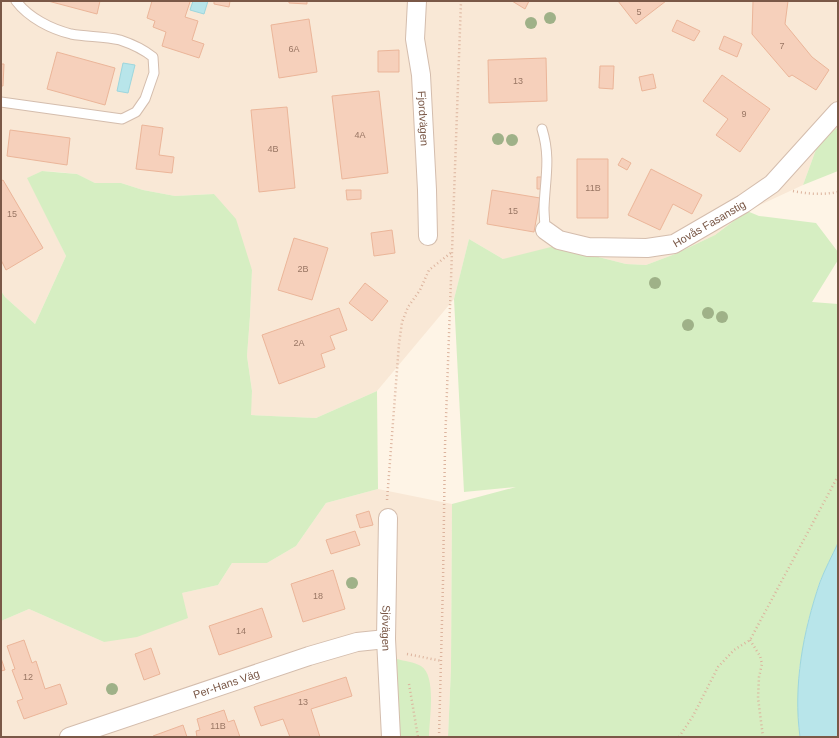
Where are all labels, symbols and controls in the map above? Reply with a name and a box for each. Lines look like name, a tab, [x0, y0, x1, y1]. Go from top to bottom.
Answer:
house number: 5	[636, 7, 642, 17]
house number: 7	[779, 41, 785, 51]
house number: 6A	[288, 44, 300, 54]
house number: 13	[513, 76, 523, 86]
street label: Fjordvägen	[416, 91, 431, 146]
house number: 9	[741, 109, 747, 119]
house number: 4A	[354, 130, 366, 140]
house number: 4B	[267, 144, 279, 154]
house number: 11B	[585, 183, 601, 193]
street label: Hovås Fasanstig	[671, 198, 748, 249]
house number: 15	[508, 206, 518, 216]
house number: 15	[7, 209, 17, 219]
house number: 2B	[297, 264, 309, 274]
house number: 2A	[293, 338, 305, 348]
house number: 18	[313, 591, 323, 601]
street label: Sjövägen	[380, 605, 393, 651]
house number: 14	[236, 626, 246, 636]
street label: Per-Hans Väg	[192, 667, 261, 701]
house number: 12	[23, 672, 33, 682]
house number: 13	[298, 697, 308, 707]
house number: 11B	[210, 721, 226, 731]

